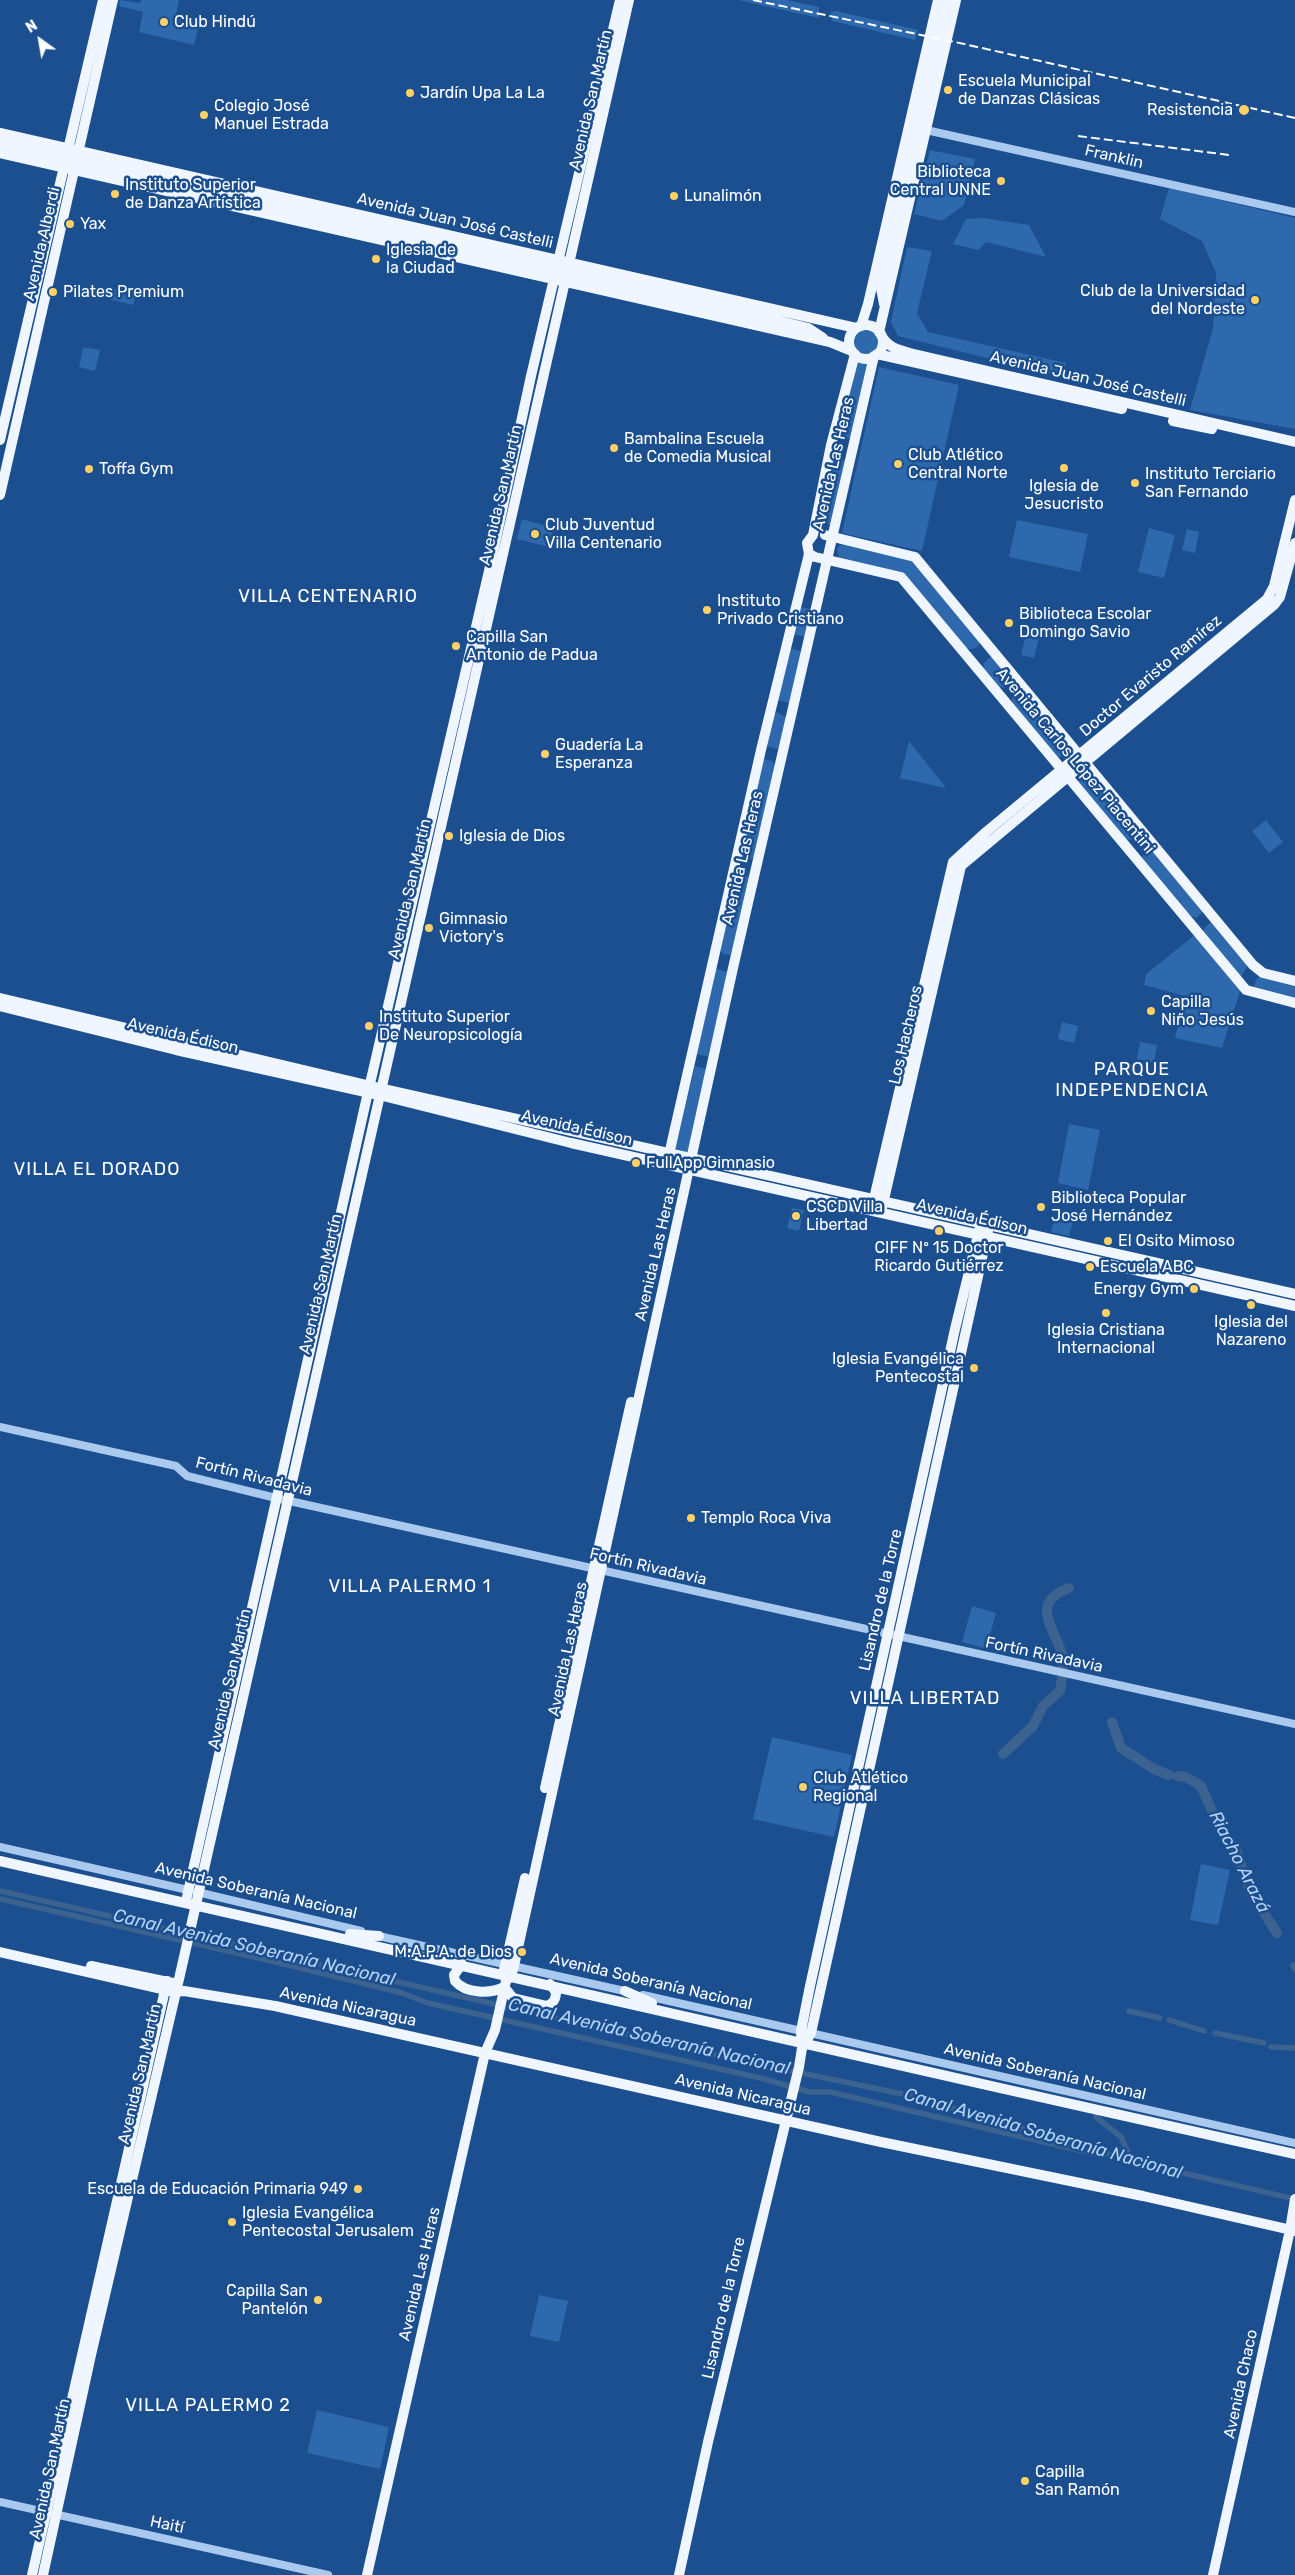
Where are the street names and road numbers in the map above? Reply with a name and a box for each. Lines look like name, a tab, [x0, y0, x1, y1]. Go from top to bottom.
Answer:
street label: Avenida San Martín	[566, 28, 616, 172]
street label: Franklin	[1083, 141, 1145, 173]
street label: Avenida Alberdi	[20, 185, 64, 303]
street label: Avenida Juan José Castelli	[355, 189, 555, 253]
street label: Avenida Juan José Castelli	[988, 347, 1188, 411]
street label: Avenida Las Heras	[809, 395, 859, 533]
street label: Avenida San Martín	[476, 423, 526, 567]
street label: Doctor Evaristo Ramírez	[1076, 611, 1226, 741]
street label: Avenida Carlos López Piacentini	[991, 664, 1159, 858]
street label: Avenida Las Heras	[718, 789, 768, 927]
street label: Avenida San Martín	[385, 817, 435, 961]
street label: Los Hacheros	[885, 984, 927, 1086]
street label: Avenida Édison	[125, 1014, 241, 1058]
street label: Avenida Édison	[519, 1106, 635, 1150]
street label: Avenida Las Heras	[631, 1185, 681, 1323]
street label: Avenida Édison	[914, 1195, 1030, 1239]
street label: Avenida San Martín	[296, 1212, 346, 1356]
street label: Fortín Rivadavia	[194, 1453, 314, 1501]
street label: Lisandro de la Torre	[855, 1527, 907, 1673]
street label: Fortín Rivadavia	[588, 1544, 708, 1590]
street label: Avenida Las Heras	[544, 1580, 592, 1718]
street label: Avenida San Martín	[205, 1607, 255, 1751]
street label: Fortín Rivadavia	[983, 1633, 1105, 1677]
street label: Avenida Soberanía Nacional	[153, 1858, 359, 1924]
street label: Avenida Soberanía Nacional	[548, 1949, 754, 2015]
street label: Avenida Nicaragua	[278, 1983, 418, 2031]
street label: Avenida San Martín	[115, 2002, 165, 2146]
street label: Avenida Soberanía Nacional	[942, 2039, 1148, 2105]
street label: Avenida Nicaragua	[673, 2070, 813, 2120]
street label: Avenida Las Heras	[395, 2205, 445, 2343]
street label: Lisandro de la Torre	[698, 2235, 750, 2381]
street label: Avenida Chaco	[1220, 2328, 1262, 2440]
street label: Avenida San Martín	[26, 2397, 74, 2541]
street label: Haití	[148, 2512, 186, 2538]

